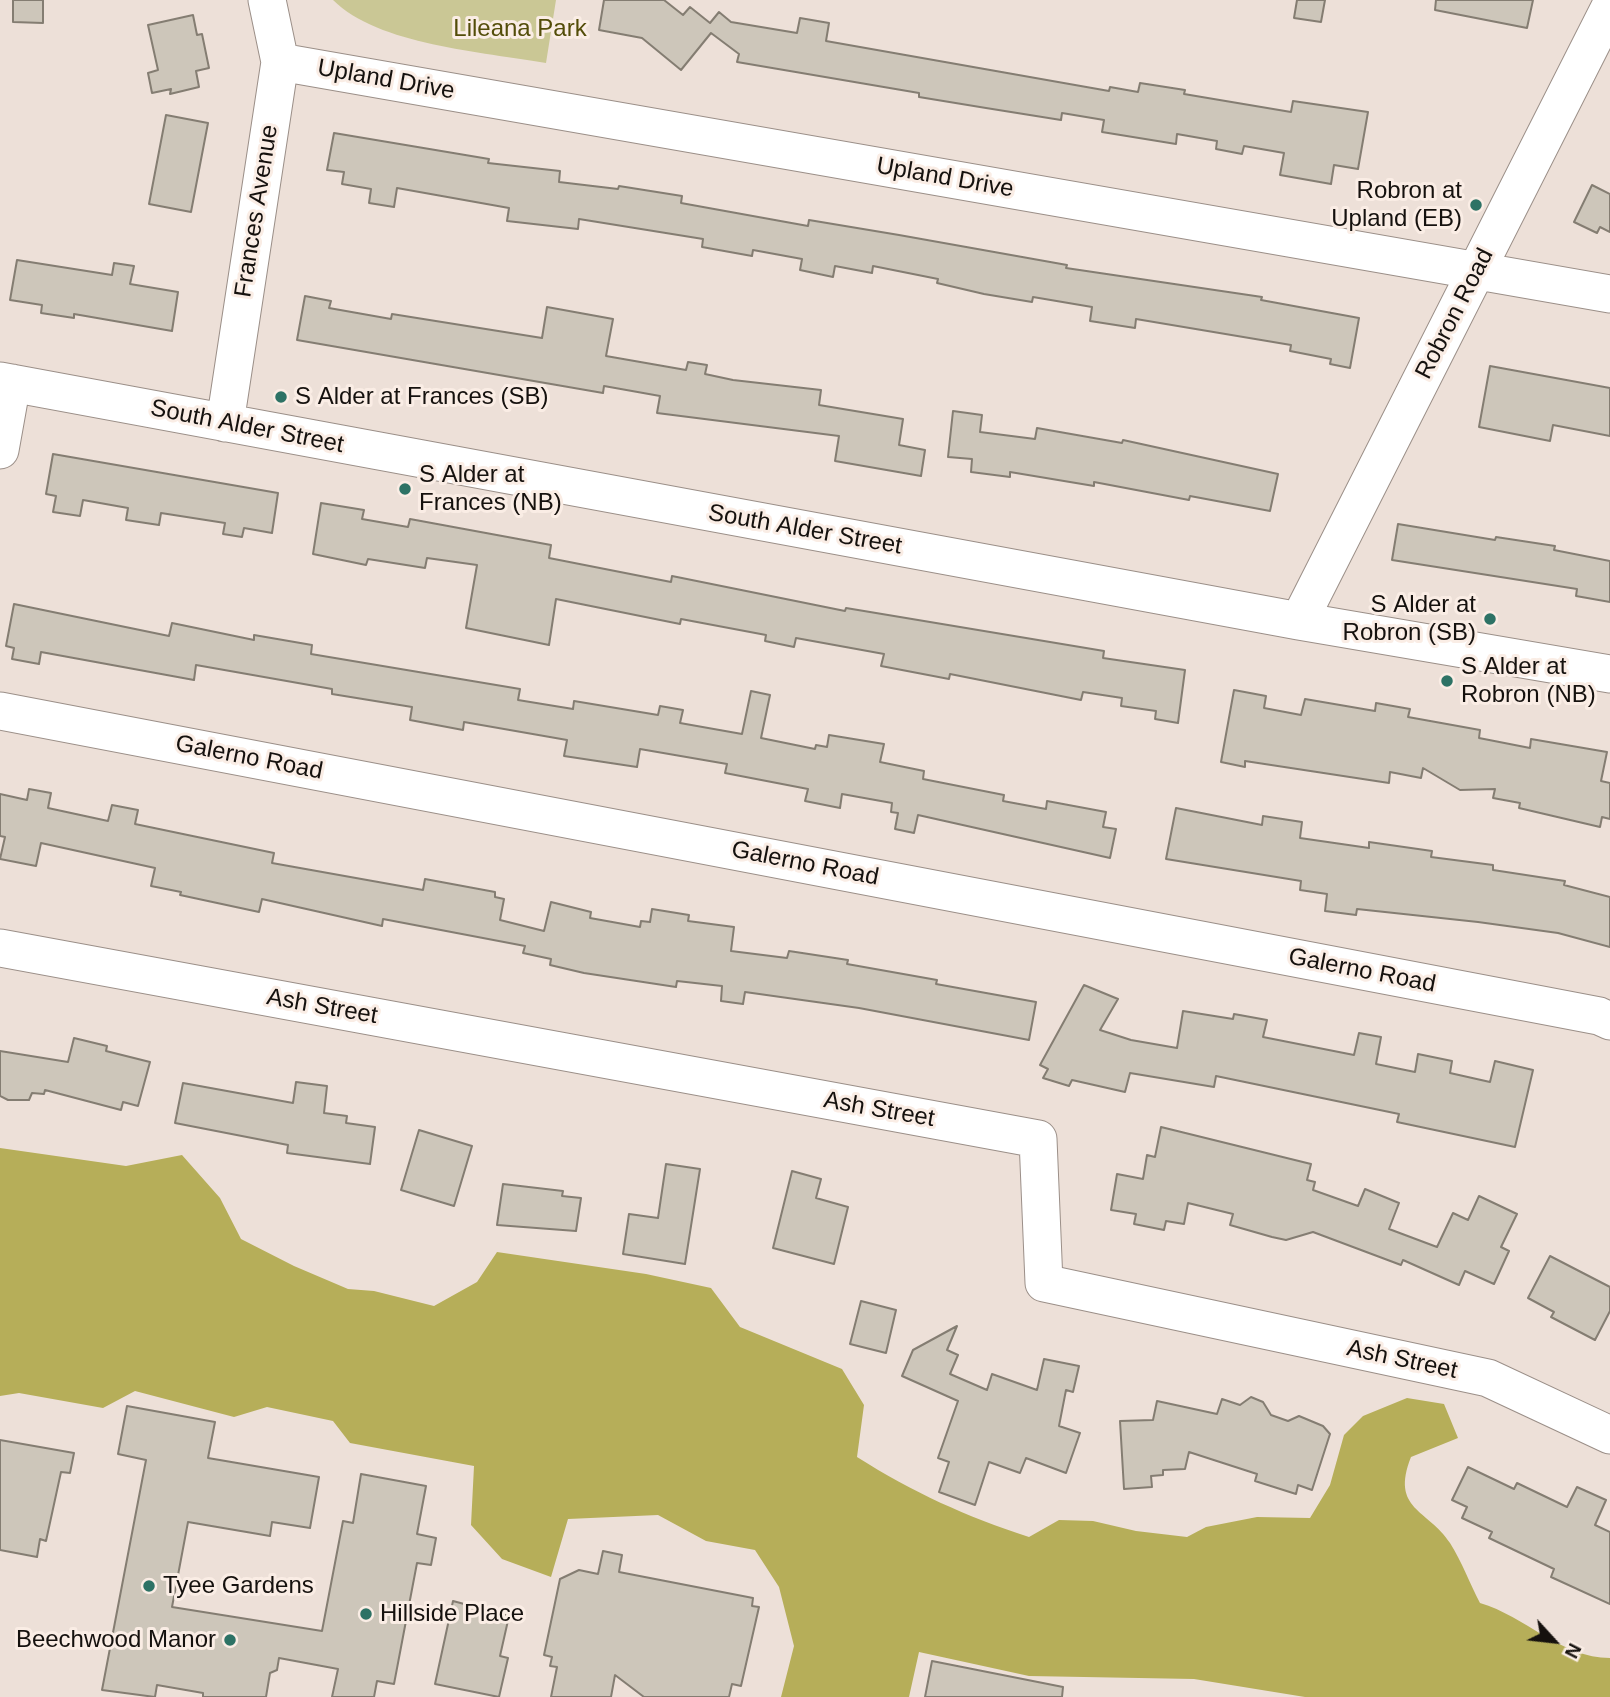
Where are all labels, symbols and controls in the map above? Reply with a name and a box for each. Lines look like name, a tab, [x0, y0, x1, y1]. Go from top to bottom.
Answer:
park label: Lileana Park	[453, 15, 587, 43]
street label: Upland Drive	[315, 54, 457, 106]
street label: Frances Avenue	[229, 123, 285, 299]
street label: Upland Drive	[874, 152, 1016, 204]
place label: Robron at Upland (EB)	[1331, 177, 1462, 233]
marker: Robron at Upland (EB)	[1468, 197, 1484, 213]
street label: Robron Road	[1410, 244, 1500, 384]
place label: S Alder at Frances (SB)	[295, 383, 548, 411]
marker: S Alder at Frances (SB)	[273, 389, 289, 405]
street label: South Alder Street	[148, 394, 346, 460]
place label: S Alder at Frances (NB)	[419, 461, 562, 517]
marker: S Alder at Frances (NB)	[397, 481, 413, 497]
street label: South Alder Street	[706, 499, 904, 561]
place label: S Alder at Robron (SB)	[1343, 591, 1476, 647]
marker: S Alder at Robron (SB)	[1482, 611, 1498, 627]
place label: S Alder at Robron (NB)	[1461, 653, 1596, 709]
marker: S Alder at Robron (NB)	[1439, 673, 1455, 689]
street label: Galerno Road	[173, 730, 325, 786]
street label: Galerno Road	[729, 836, 881, 892]
street label: Galerno Road	[1286, 943, 1438, 999]
street label: Ash Street	[264, 983, 380, 1031]
street label: Ash Street	[821, 1086, 937, 1134]
street label: Ash Street	[1344, 1334, 1460, 1386]
place label: Tyee Gardens	[163, 1572, 314, 1600]
marker: Tyee Gardens	[141, 1578, 157, 1594]
place label: Hillside Place	[380, 1600, 524, 1628]
marker: Hillside Place	[358, 1606, 374, 1622]
north arrow	[1519, 1606, 1589, 1676]
place label: Beechwood Manor	[16, 1626, 216, 1654]
marker: Beechwood Manor	[222, 1632, 238, 1648]
text: N	[1561, 1640, 1586, 1662]

